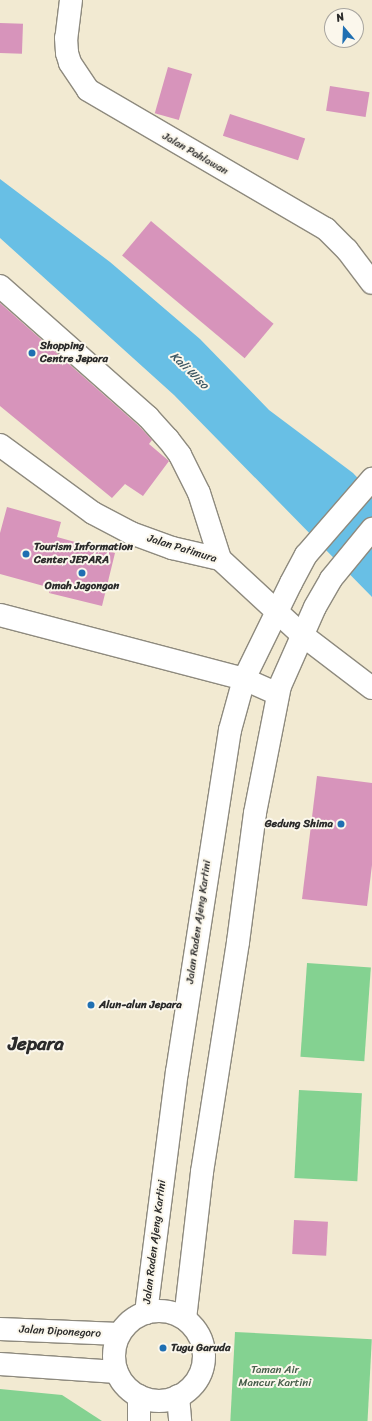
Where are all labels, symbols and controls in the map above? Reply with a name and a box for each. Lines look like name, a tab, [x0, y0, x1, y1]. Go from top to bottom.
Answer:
text: N	[334, 7, 347, 27]
north arrow	[324, 8, 364, 48]
street label: Jalan Pahlawan	[160, 130, 230, 178]
place label: Shopping Centre Jepara	[40, 340, 108, 366]
marker: Shopping Centre Jepara	[27, 348, 37, 358]
water label: Kali Wiso	[167, 349, 211, 393]
street label: Jalan Patimura	[145, 532, 219, 566]
place label: Tourism Information Center JEPARA	[34, 541, 133, 567]
marker: Tourism Information Center JEPARA	[21, 549, 31, 559]
marker: Omah Jagongan	[77, 568, 87, 578]
place label: Omah Jagongan	[45, 579, 119, 593]
place label: Gedung Shima	[265, 817, 333, 831]
marker: Gedung Shima	[336, 819, 346, 829]
street label: Jalan Raden Ajeng Kartini	[184, 859, 214, 985]
place label: Alun-alun Jepara	[99, 998, 182, 1012]
marker: Alun-alun Jepara	[86, 1000, 96, 1010]
district label: Jepara	[8, 1033, 64, 1055]
street label: Jalan Raden Ajeng Kartini	[141, 1179, 169, 1305]
street label: Jalan Diponegoro	[19, 1323, 101, 1341]
place label: Tugu Garuda	[171, 1341, 230, 1355]
marker: Tugu Garuda	[158, 1343, 168, 1353]
park label: Taman Air Mancur Kartini	[239, 1364, 311, 1390]

